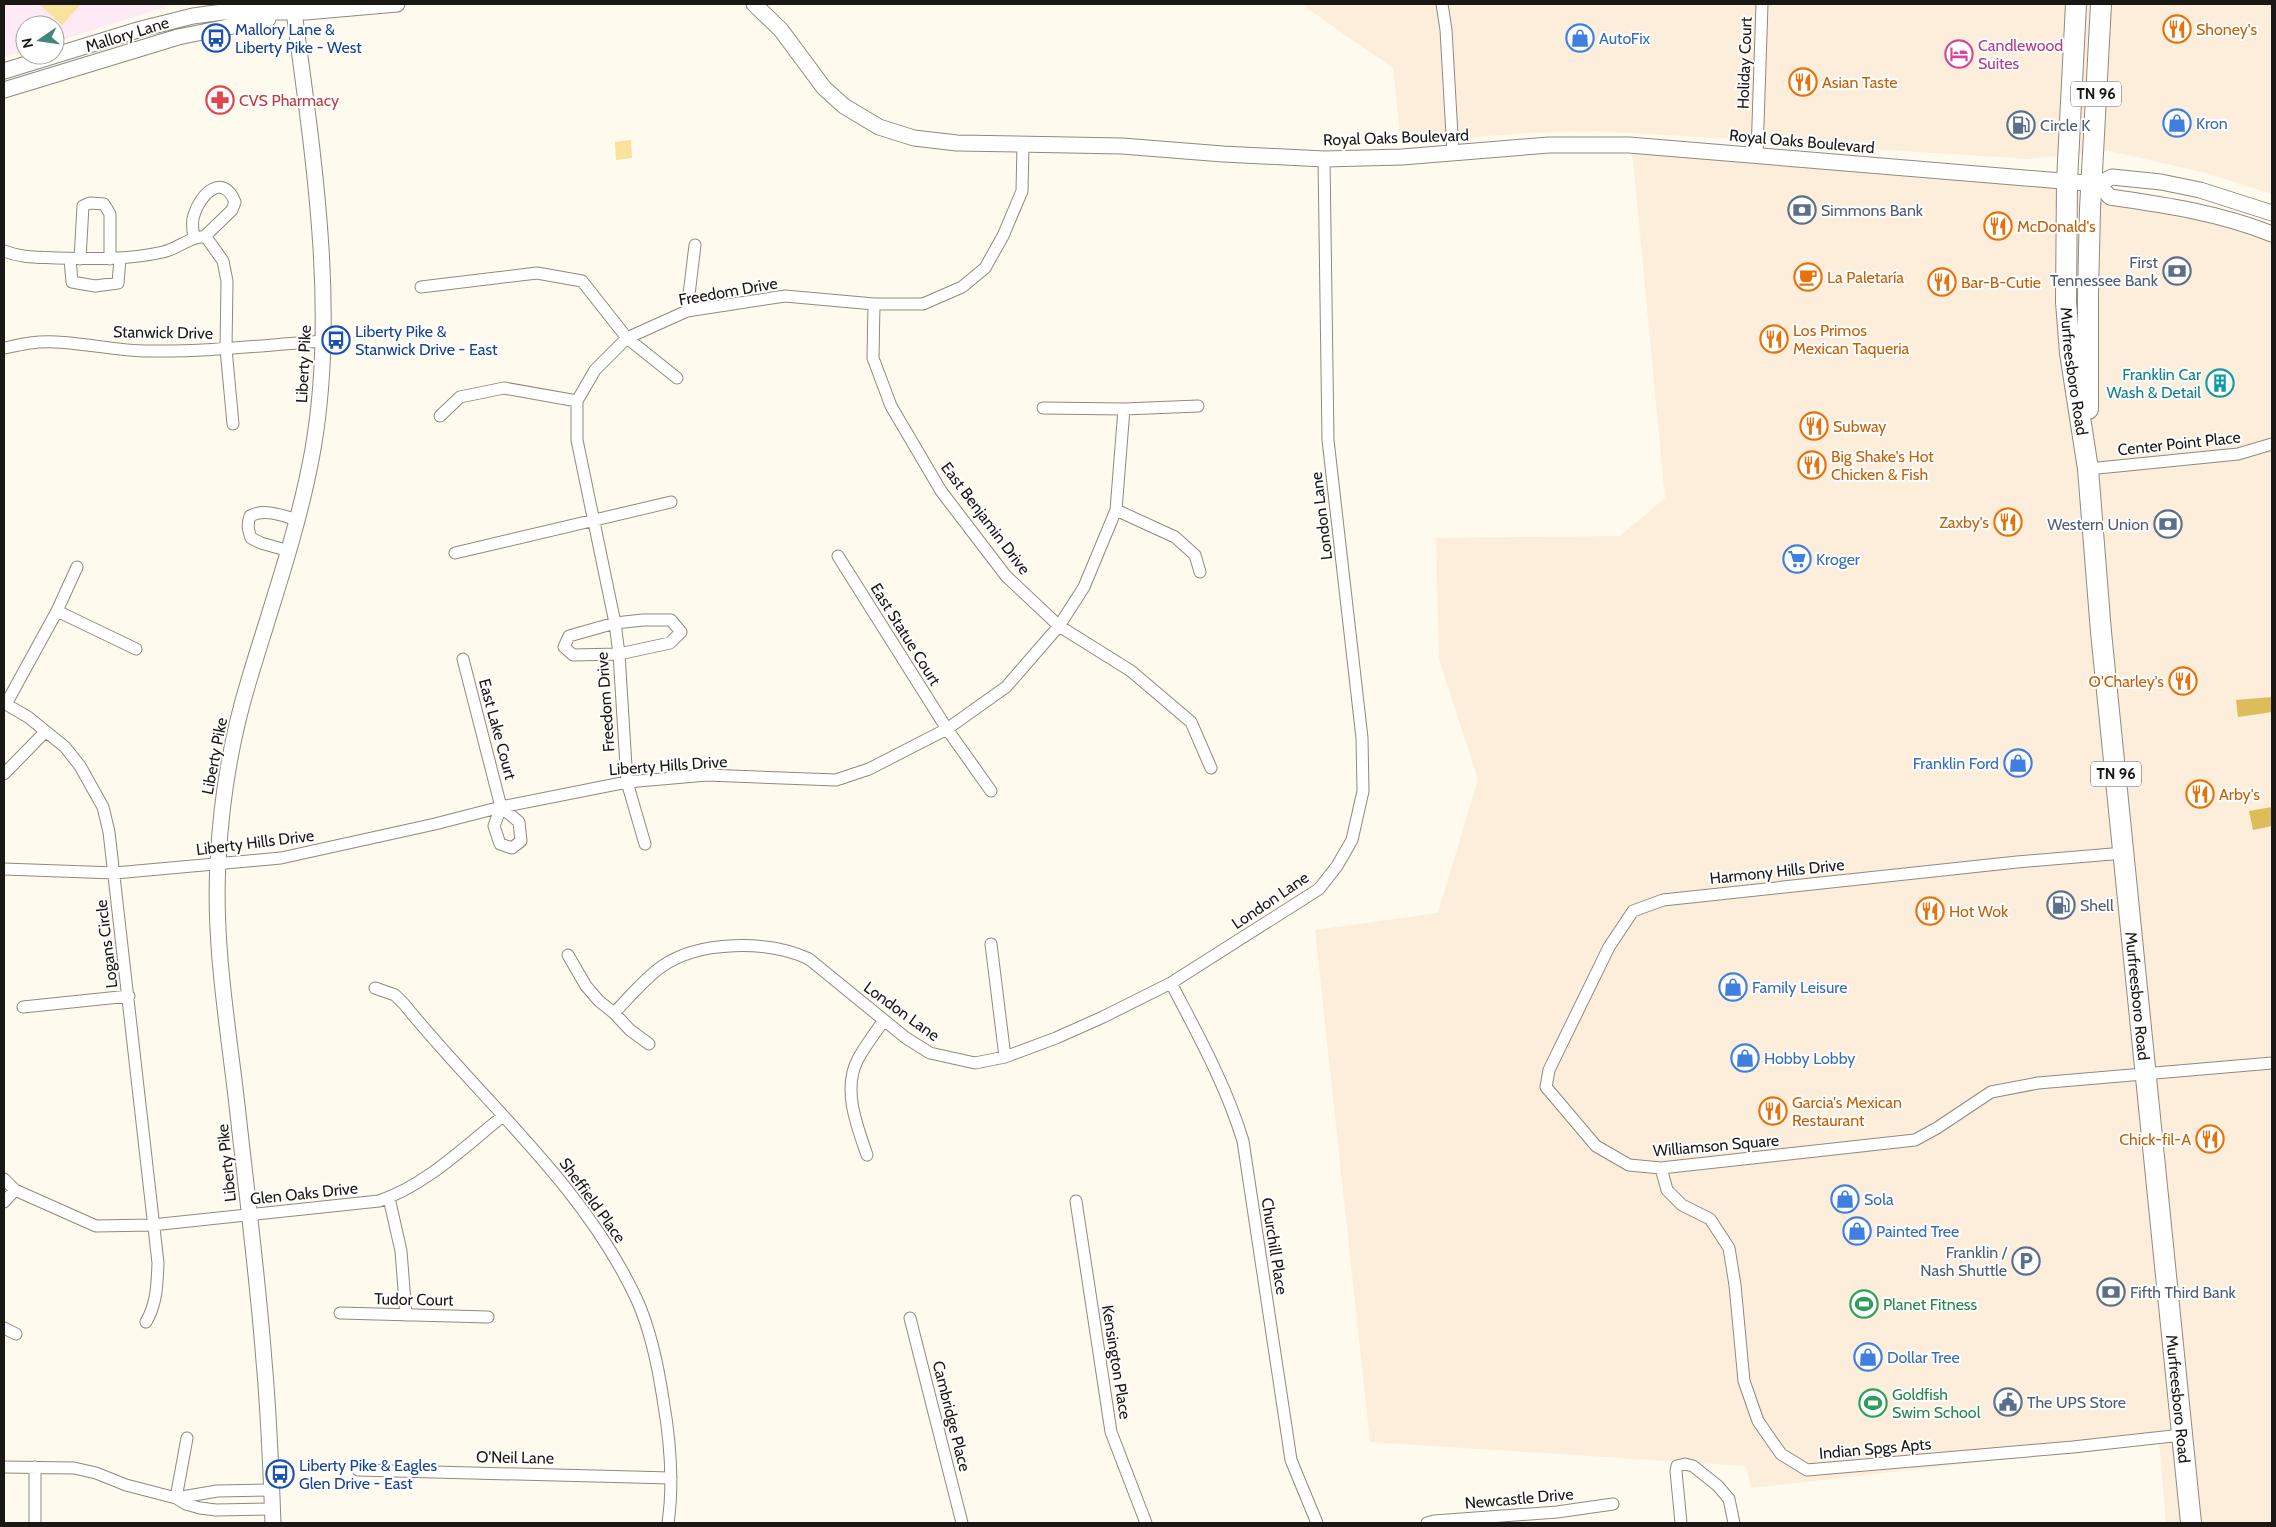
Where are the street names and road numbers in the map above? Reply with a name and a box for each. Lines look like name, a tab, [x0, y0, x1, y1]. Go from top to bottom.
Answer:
street label: Mallory Lane	[83, 13, 171, 56]
street label: Holiday Court	[1733, 16, 1756, 109]
road number: TN 96	[2071, 82, 2121, 106]
street label: Royal Oaks Boulevard	[1323, 125, 1469, 150]
street label: Royal Oaks Boulevard	[1728, 126, 1876, 157]
street label: Freedom Drive	[677, 273, 779, 310]
street label: Murfreesboro Road	[2056, 306, 2092, 437]
street label: Stanwick Drive	[113, 322, 213, 343]
street label: Liberty Pike	[292, 325, 315, 404]
street label: Center Point Place	[2117, 428, 2242, 459]
street label: East Benjamin Drive	[937, 458, 1034, 578]
street label: London Lane	[1307, 471, 1336, 561]
street label: East Statue Court	[867, 580, 945, 689]
street label: Freedom Drive	[593, 651, 618, 753]
street label: East Lake Court	[475, 677, 520, 782]
street label: Liberty Pike	[198, 716, 231, 796]
street label: Liberty Hills Drive	[608, 752, 728, 779]
road number: TN 96	[2091, 762, 2141, 786]
street label: Liberty Hills Drive	[195, 826, 315, 859]
street label: Harmony Hills Drive	[1709, 855, 1845, 888]
street label: London Lane	[1228, 868, 1312, 933]
street label: Logans Circle	[92, 899, 121, 989]
street label: Murfreesboro Road	[2121, 931, 2153, 1061]
street label: London Lane	[860, 978, 943, 1045]
street label: Liberty Pike	[213, 1123, 240, 1203]
street label: Williamson Square	[1652, 1131, 1780, 1160]
street label: Sheffield Place	[555, 1154, 630, 1246]
street label: Glen Oaks Drive	[249, 1178, 359, 1209]
street label: Churchill Place	[1257, 1196, 1292, 1296]
street label: Tudor Court	[374, 1289, 454, 1310]
street label: Kensington Place	[1098, 1304, 1135, 1420]
street label: Murfreesboro Road	[2162, 1334, 2194, 1464]
street label: Cambridge Place	[929, 1359, 974, 1473]
street label: Indian Spgs Apts	[1818, 1434, 1932, 1463]
street label: O'Neil Lane	[476, 1447, 554, 1468]
street label: Newcastle Drive	[1464, 1484, 1574, 1513]

